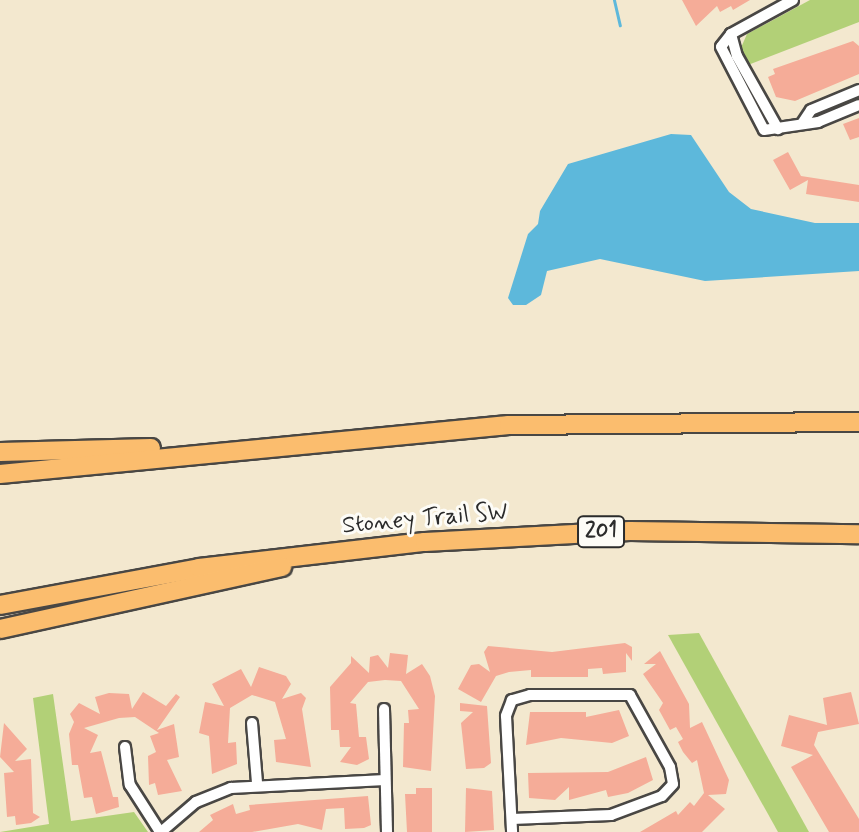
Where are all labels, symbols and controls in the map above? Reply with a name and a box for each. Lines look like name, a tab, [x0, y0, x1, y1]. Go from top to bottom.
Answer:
street label: Stoney Trail SW	[343, 498, 507, 540]
road number: 201	[577, 514, 625, 550]

